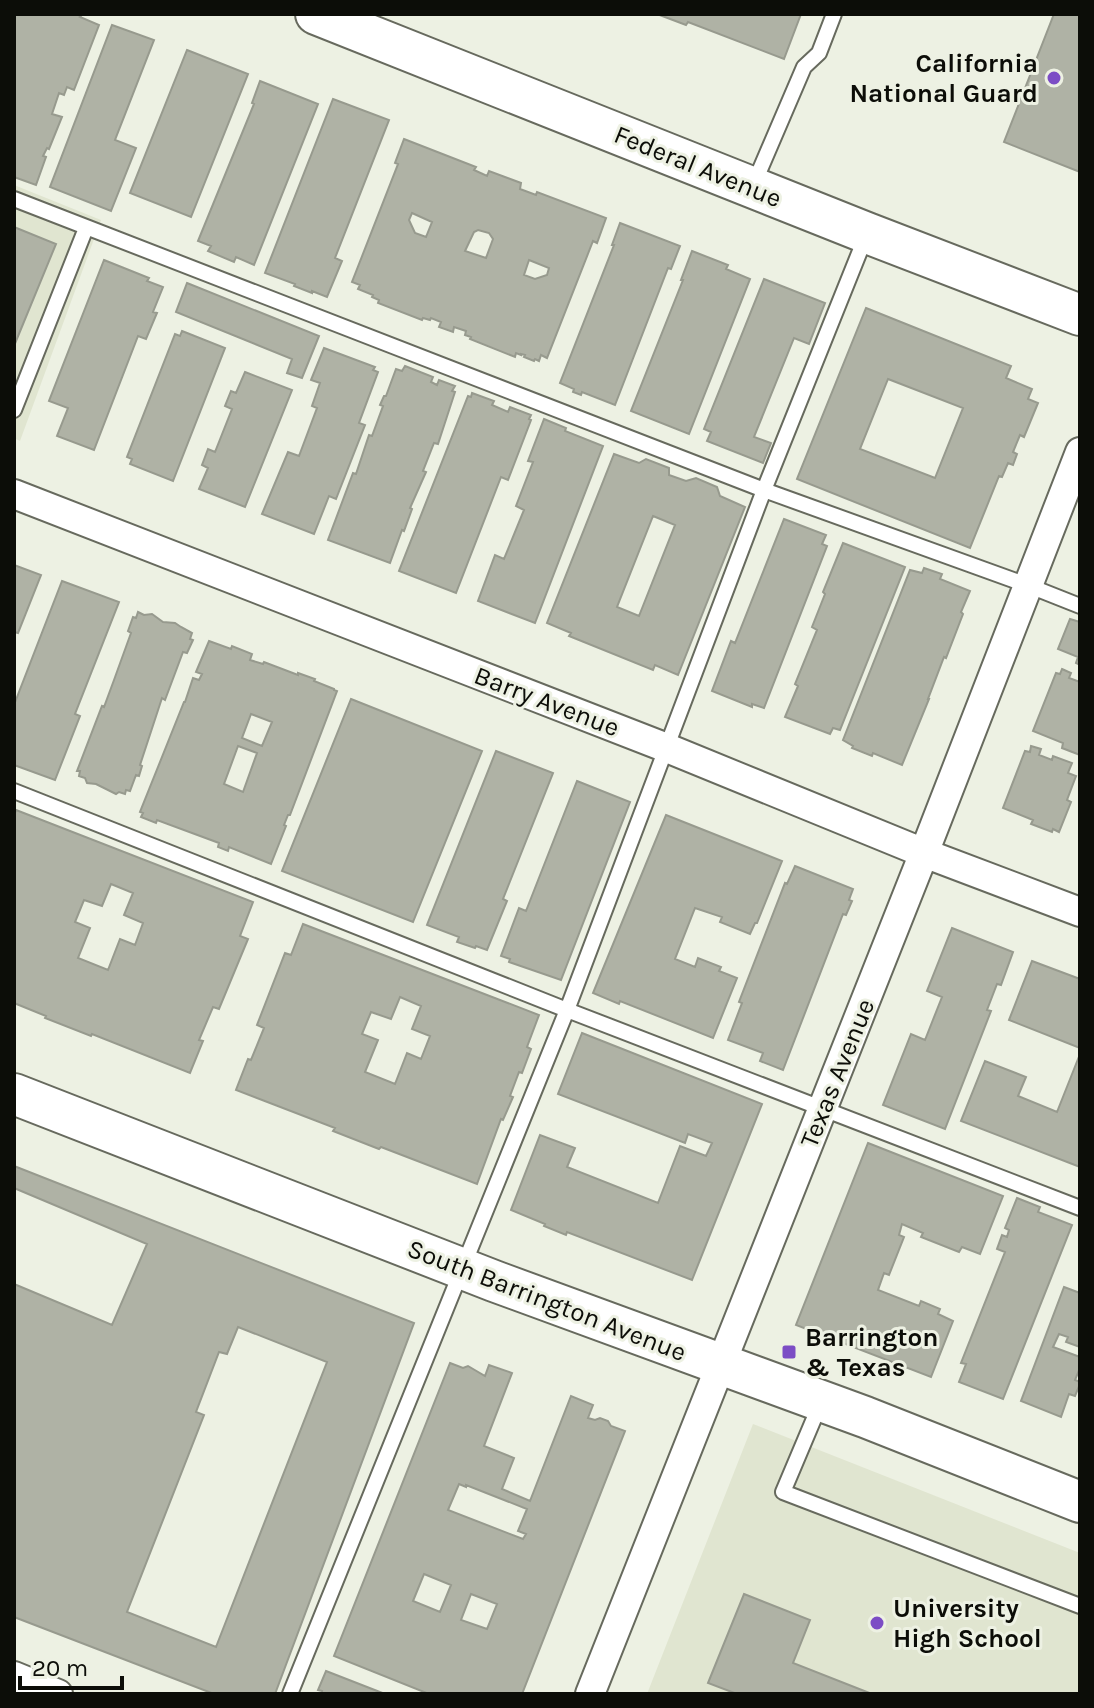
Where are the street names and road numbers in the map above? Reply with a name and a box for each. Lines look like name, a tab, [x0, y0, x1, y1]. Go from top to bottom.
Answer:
street label: Federal Avenue	[610, 119, 786, 214]
street label: Barry Avenue	[470, 660, 624, 743]
street label: Texas Avenue	[794, 994, 881, 1152]
street label: South Barrington Avenue	[403, 1233, 691, 1368]

